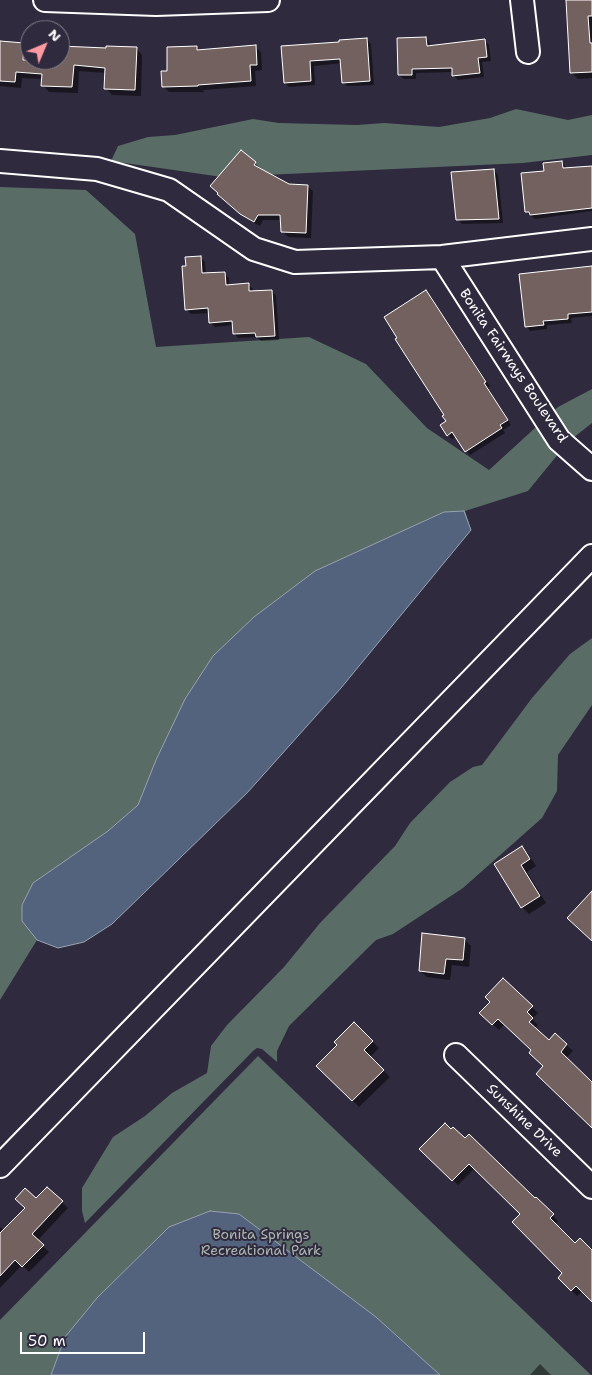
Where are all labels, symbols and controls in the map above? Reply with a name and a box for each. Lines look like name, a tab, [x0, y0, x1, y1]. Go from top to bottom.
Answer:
north arrow	[20, 20, 70, 70]
text: N	[45, 25, 65, 45]
street label: Bonita Fairways Boulevard	[455, 286, 571, 446]
street label: Sunshine Drive	[483, 1081, 565, 1161]
park label: Bonita Springs Recreational Park	[201, 1227, 321, 1260]
scale bar	[22, 1322, 148, 1354]
text: 50 m	[28, 1331, 66, 1351]

